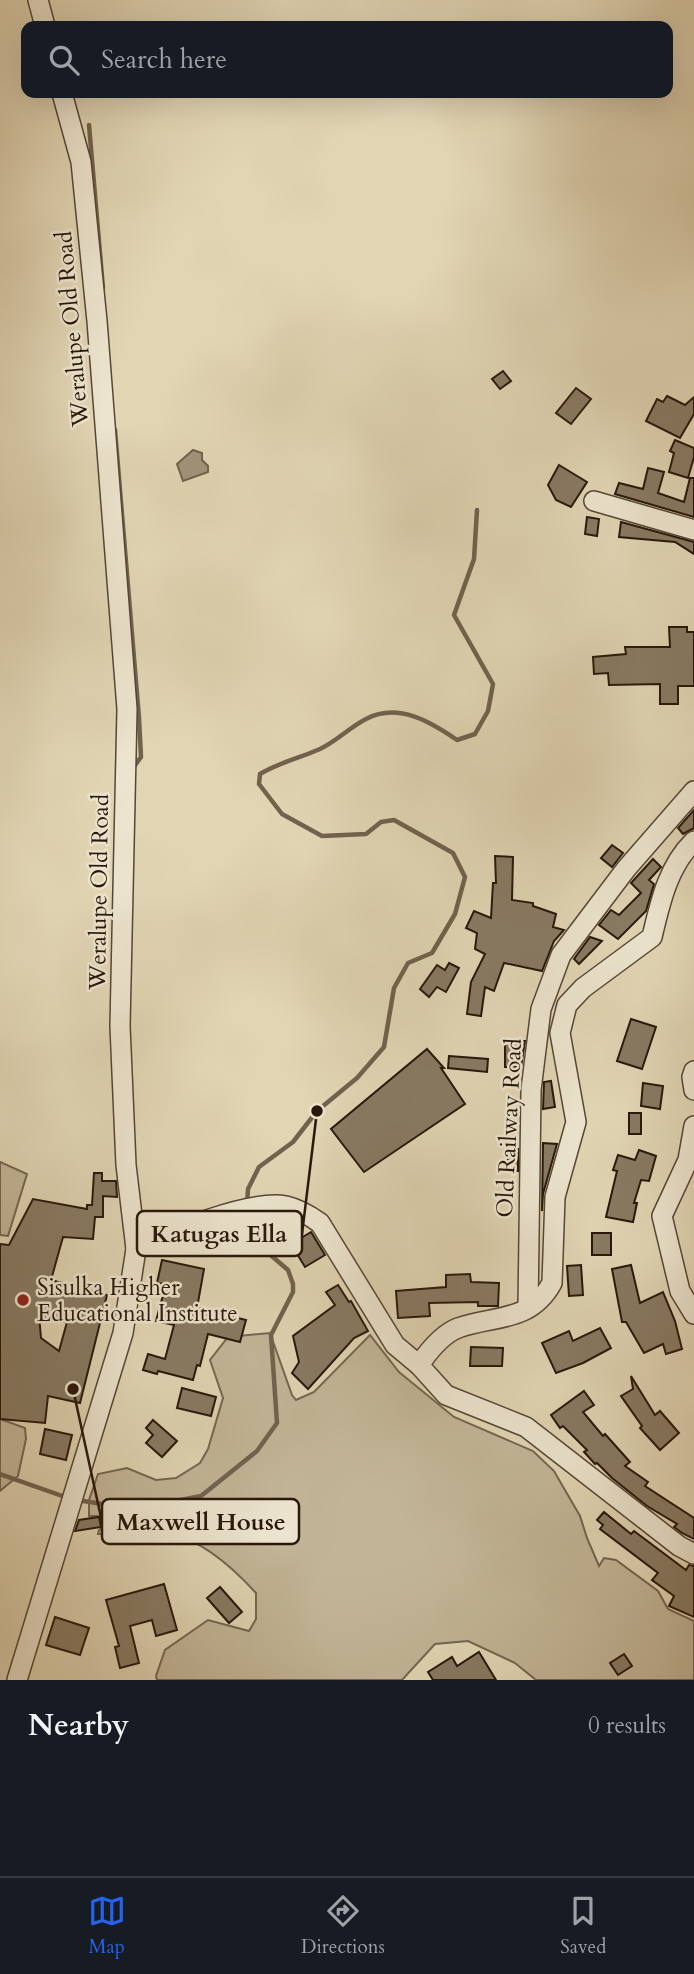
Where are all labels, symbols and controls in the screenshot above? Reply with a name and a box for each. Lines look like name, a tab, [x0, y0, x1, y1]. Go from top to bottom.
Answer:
search box	[21, 21, 673, 98]
icon: search	[45, 41, 83, 79]
text: Search here	[101, 42, 227, 77]
street label: Weralupe Old Road	[48, 229, 96, 429]
street label: Weralupe Old Road	[82, 793, 116, 991]
street label: Old Railway Road	[489, 1037, 529, 1218]
callout: Katugas Ella	[137, 1211, 302, 1256]
text: Katugas Ella	[151, 1218, 287, 1251]
place label: Sisulka Higher Educational Institute	[37, 1272, 238, 1329]
marker: Sisulka Higher Educational Institute	[15, 1292, 31, 1308]
callout: Maxwell House	[102, 1499, 299, 1544]
text: Maxwell House	[116, 1506, 286, 1539]
text: Nearby	[28, 1705, 129, 1746]
text: 0 results	[588, 1710, 666, 1741]
tab: Map	[88, 1892, 126, 1960]
tab: Directions	[301, 1892, 385, 1960]
tab: Saved	[560, 1892, 606, 1960]

